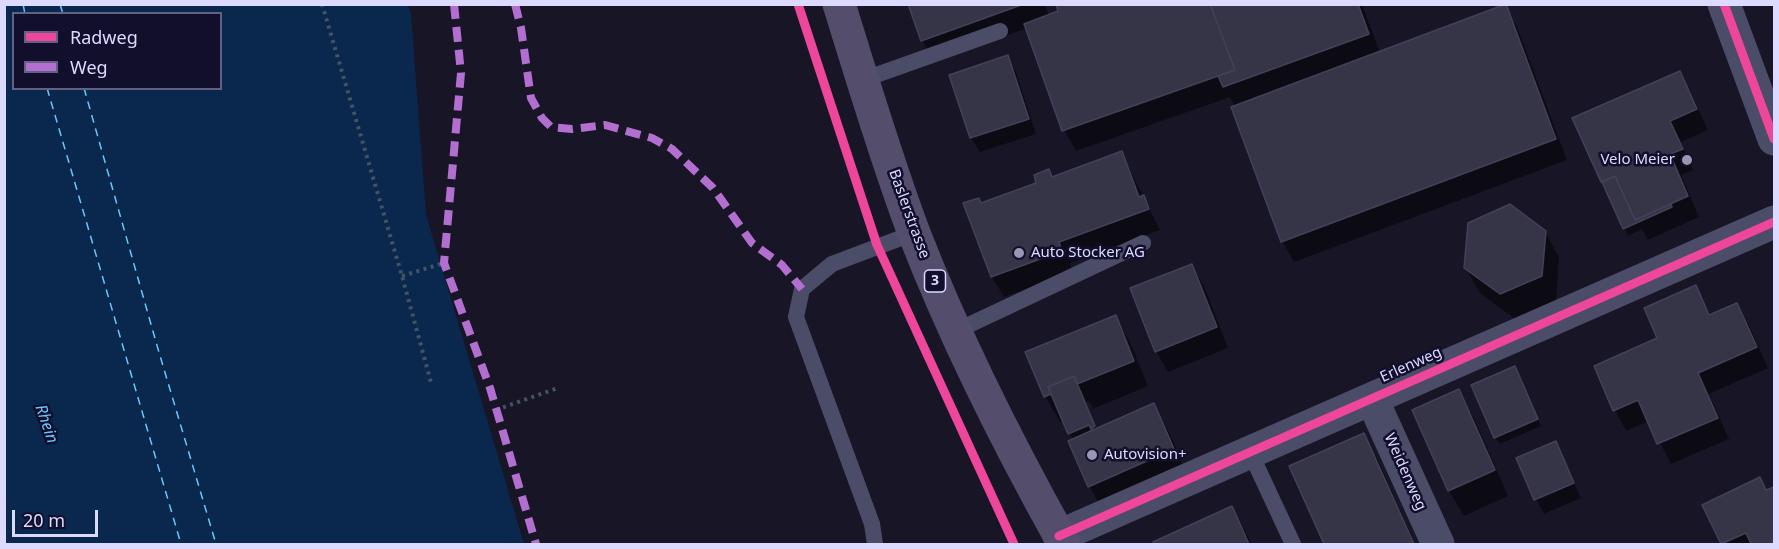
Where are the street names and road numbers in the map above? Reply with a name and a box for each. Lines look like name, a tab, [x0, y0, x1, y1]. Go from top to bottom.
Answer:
street label: Baslerstrasse	[885, 167, 933, 261]
road number: 3	[924, 270, 946, 292]
street label: Erlenweg	[1377, 343, 1445, 387]
street label: Weidenweg	[1380, 431, 1430, 513]

